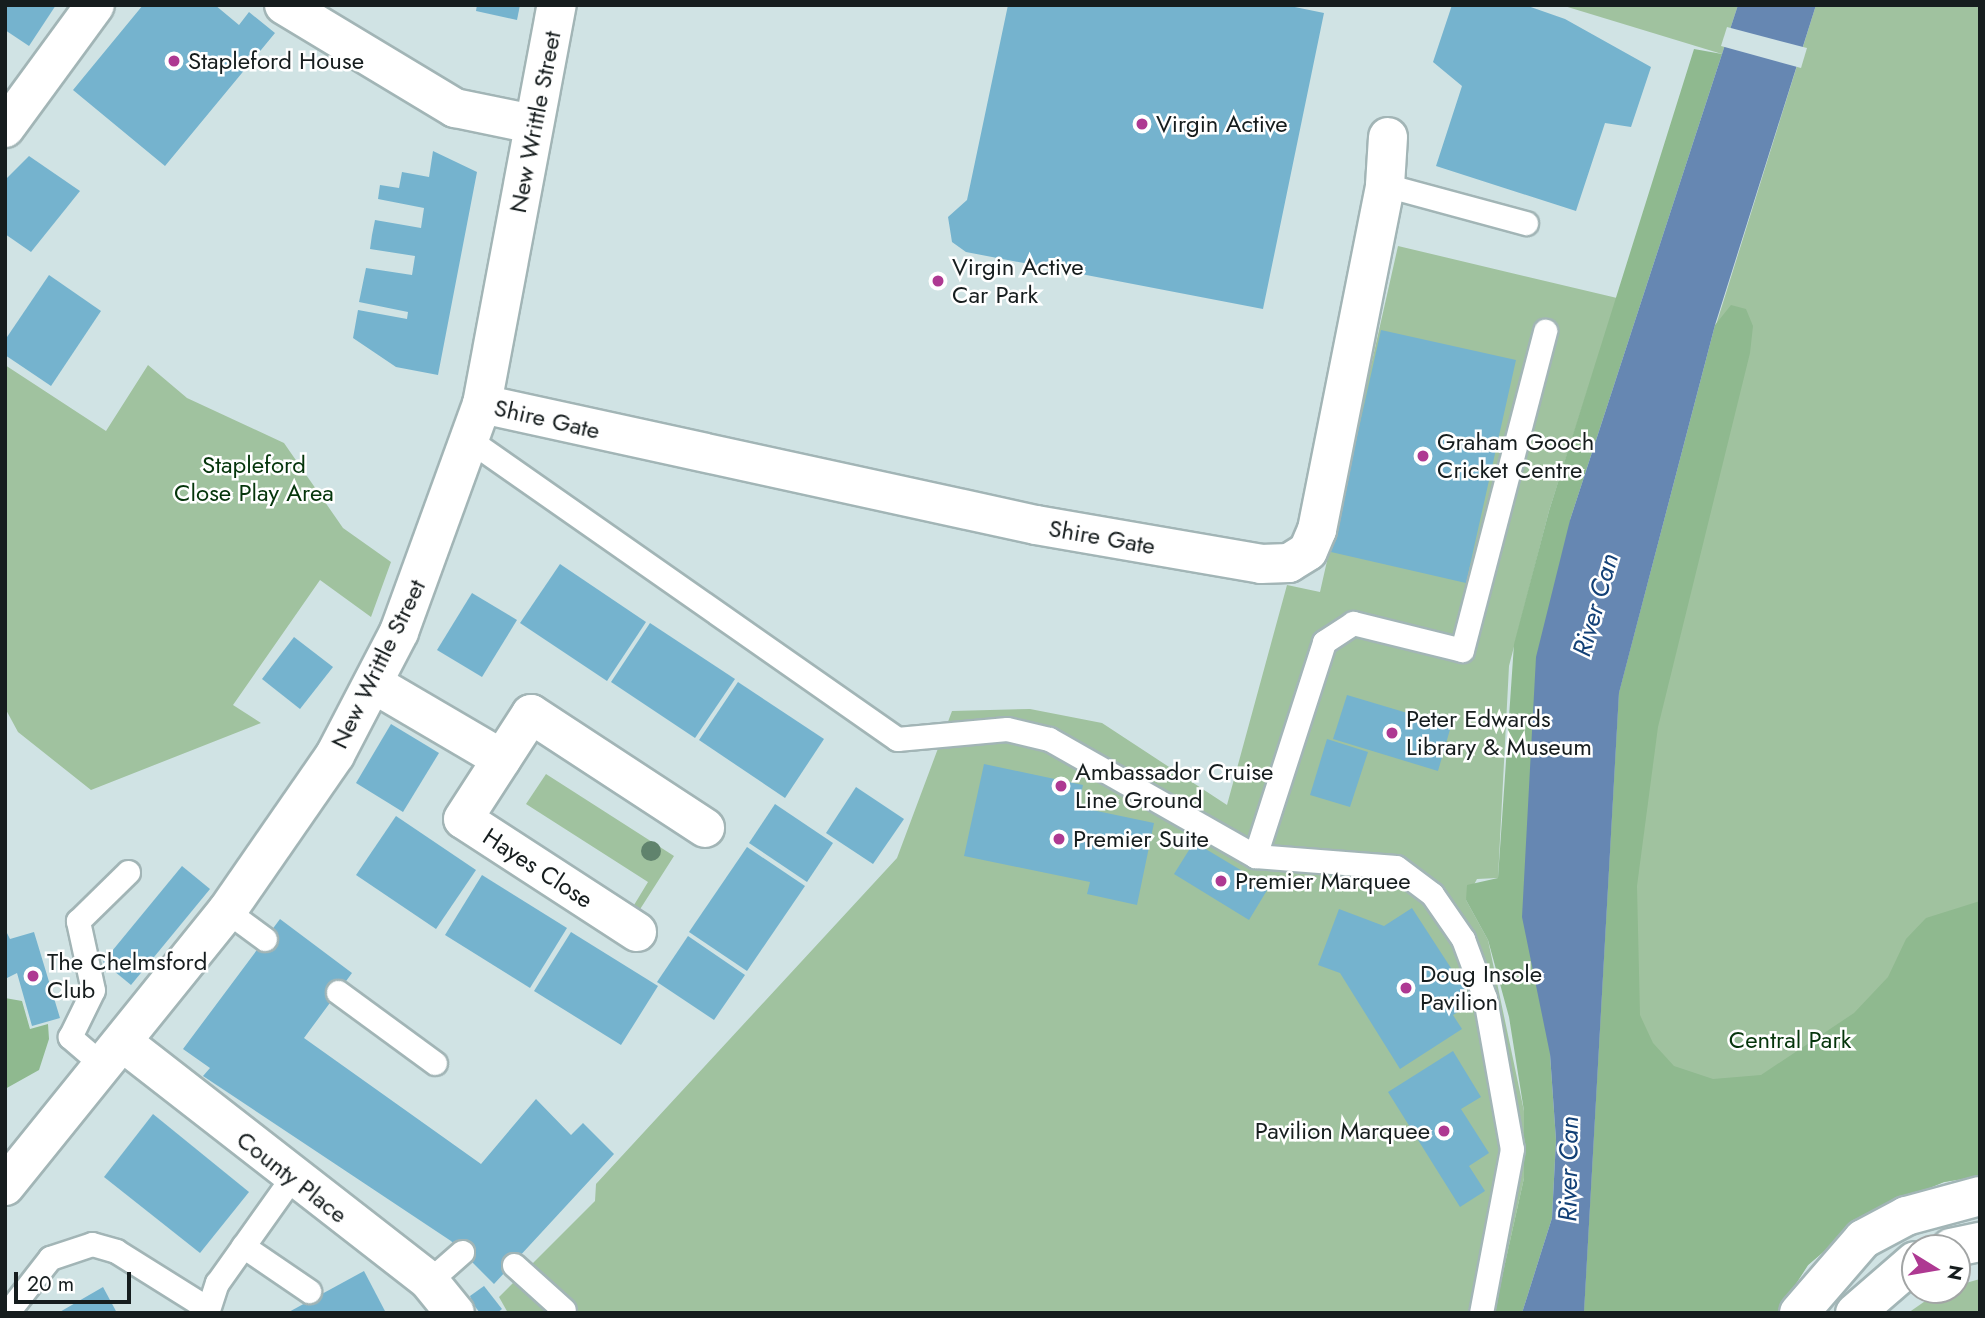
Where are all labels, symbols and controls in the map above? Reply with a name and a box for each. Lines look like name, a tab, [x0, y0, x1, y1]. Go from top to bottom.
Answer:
street label: New Writtle Street	[503, 29, 567, 215]
place label: Stapleford House	[188, 47, 364, 75]
marker: Stapleford House	[166, 53, 182, 69]
place label: Virgin Active	[1156, 110, 1288, 138]
marker: Virgin Active	[1134, 116, 1150, 132]
place label: Virgin Active Car Park	[952, 253, 1084, 309]
marker: Virgin Active Car Park	[930, 273, 946, 289]
street label: Shire Gate	[491, 393, 603, 445]
place label: Graham Gooch Cricket Centre	[1437, 428, 1594, 484]
marker: Graham Gooch Cricket Centre	[1415, 448, 1431, 464]
park label: Stapleford Close Play Area	[174, 451, 334, 507]
street label: Shire Gate	[1046, 513, 1158, 561]
water label: River Can	[1566, 550, 1626, 660]
street label: New Writtle Street	[325, 575, 431, 753]
place label: Peter Edwards Library & Museum	[1406, 705, 1592, 761]
marker: Peter Edwards Library & Museum	[1384, 725, 1400, 741]
place label: Ambassador Cruise Line Ground	[1075, 758, 1273, 814]
marker: Ambassador Cruise Line Ground	[1053, 778, 1069, 794]
street label: Hayes Close	[478, 822, 598, 914]
place label: Premier Suite	[1073, 825, 1209, 853]
marker: Premier Suite	[1051, 831, 1067, 847]
place label: Premier Marquee	[1235, 867, 1411, 895]
marker: Premier Marquee	[1213, 873, 1229, 889]
place label: The Chelmsford Club	[47, 948, 208, 1004]
place label: Doug Insole Pavilion	[1420, 960, 1542, 1016]
marker: The Chelmsford Club	[25, 968, 41, 984]
marker: Doug Insole Pavilion	[1398, 980, 1414, 996]
park label: Central Park	[1729, 1026, 1851, 1054]
water label: River Can	[1552, 1116, 1586, 1222]
place label: Pavilion Marquee	[1255, 1117, 1430, 1145]
marker: Pavilion Marquee	[1436, 1123, 1452, 1139]
street label: County Place	[231, 1125, 353, 1229]
north arrow	[1901, 1234, 1971, 1304]
scale bar	[18, 1258, 135, 1302]
text: N	[1940, 1263, 1970, 1283]
text: 20 m	[27, 1269, 74, 1299]

